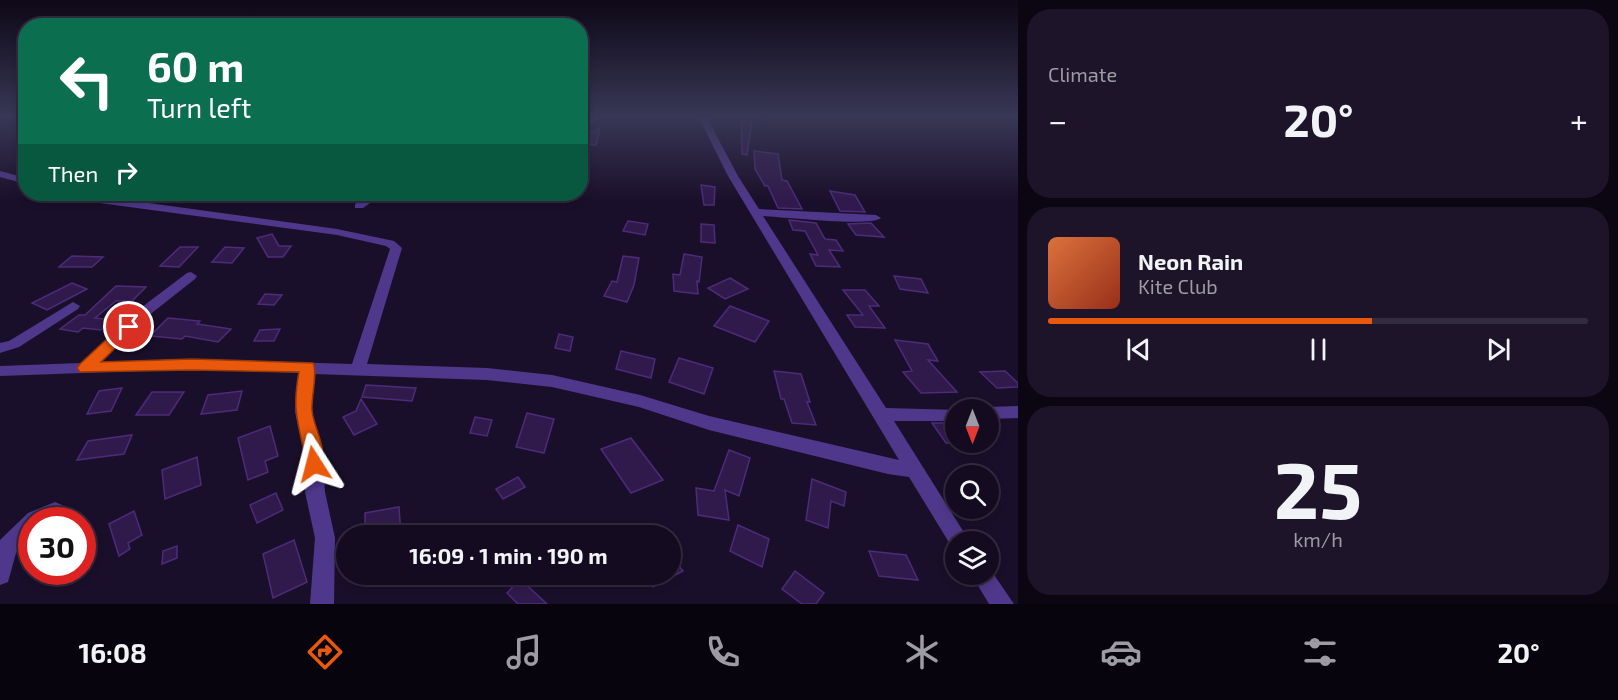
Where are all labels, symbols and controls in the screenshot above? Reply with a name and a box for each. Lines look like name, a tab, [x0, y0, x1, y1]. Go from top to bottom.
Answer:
text: 60 m	[147, 40, 244, 90]
icon: left	[48, 42, 126, 120]
text: Climate	[1048, 62, 1117, 86]
text: Turn left	[147, 91, 251, 123]
text: 20°	[1284, 92, 1354, 146]
text: −	[1048, 100, 1067, 140]
text: +	[1570, 100, 1588, 140]
icon: right	[110, 156, 143, 189]
text: Then	[48, 160, 98, 186]
text: Neon Rain	[1138, 248, 1243, 274]
text: Kite Club	[1138, 274, 1218, 298]
pin	[103, 301, 154, 352]
icon: arrive	[112, 310, 145, 343]
icon: previous	[1122, 333, 1155, 366]
icon: pause	[1302, 333, 1335, 366]
icon: next	[1482, 333, 1515, 366]
north arrow	[945, 399, 999, 453]
map controls	[945, 399, 999, 585]
position arrow	[282, 432, 346, 496]
text: 25	[1274, 441, 1362, 535]
button: search	[945, 465, 999, 519]
speed limit sign: 30	[18, 507, 96, 585]
text: km/h	[1293, 527, 1343, 551]
button: layers	[945, 531, 999, 585]
text: 16:09 · 1 min · 190 m	[409, 542, 608, 568]
icon: directions	[304, 631, 346, 673]
icon: music	[503, 631, 545, 673]
icon: phone	[702, 631, 744, 673]
icon: climate	[901, 631, 943, 673]
icon: car	[1100, 631, 1142, 673]
icon: filters	[1299, 631, 1341, 673]
text: 16:08	[78, 636, 147, 668]
text: 20°	[1497, 636, 1539, 668]

